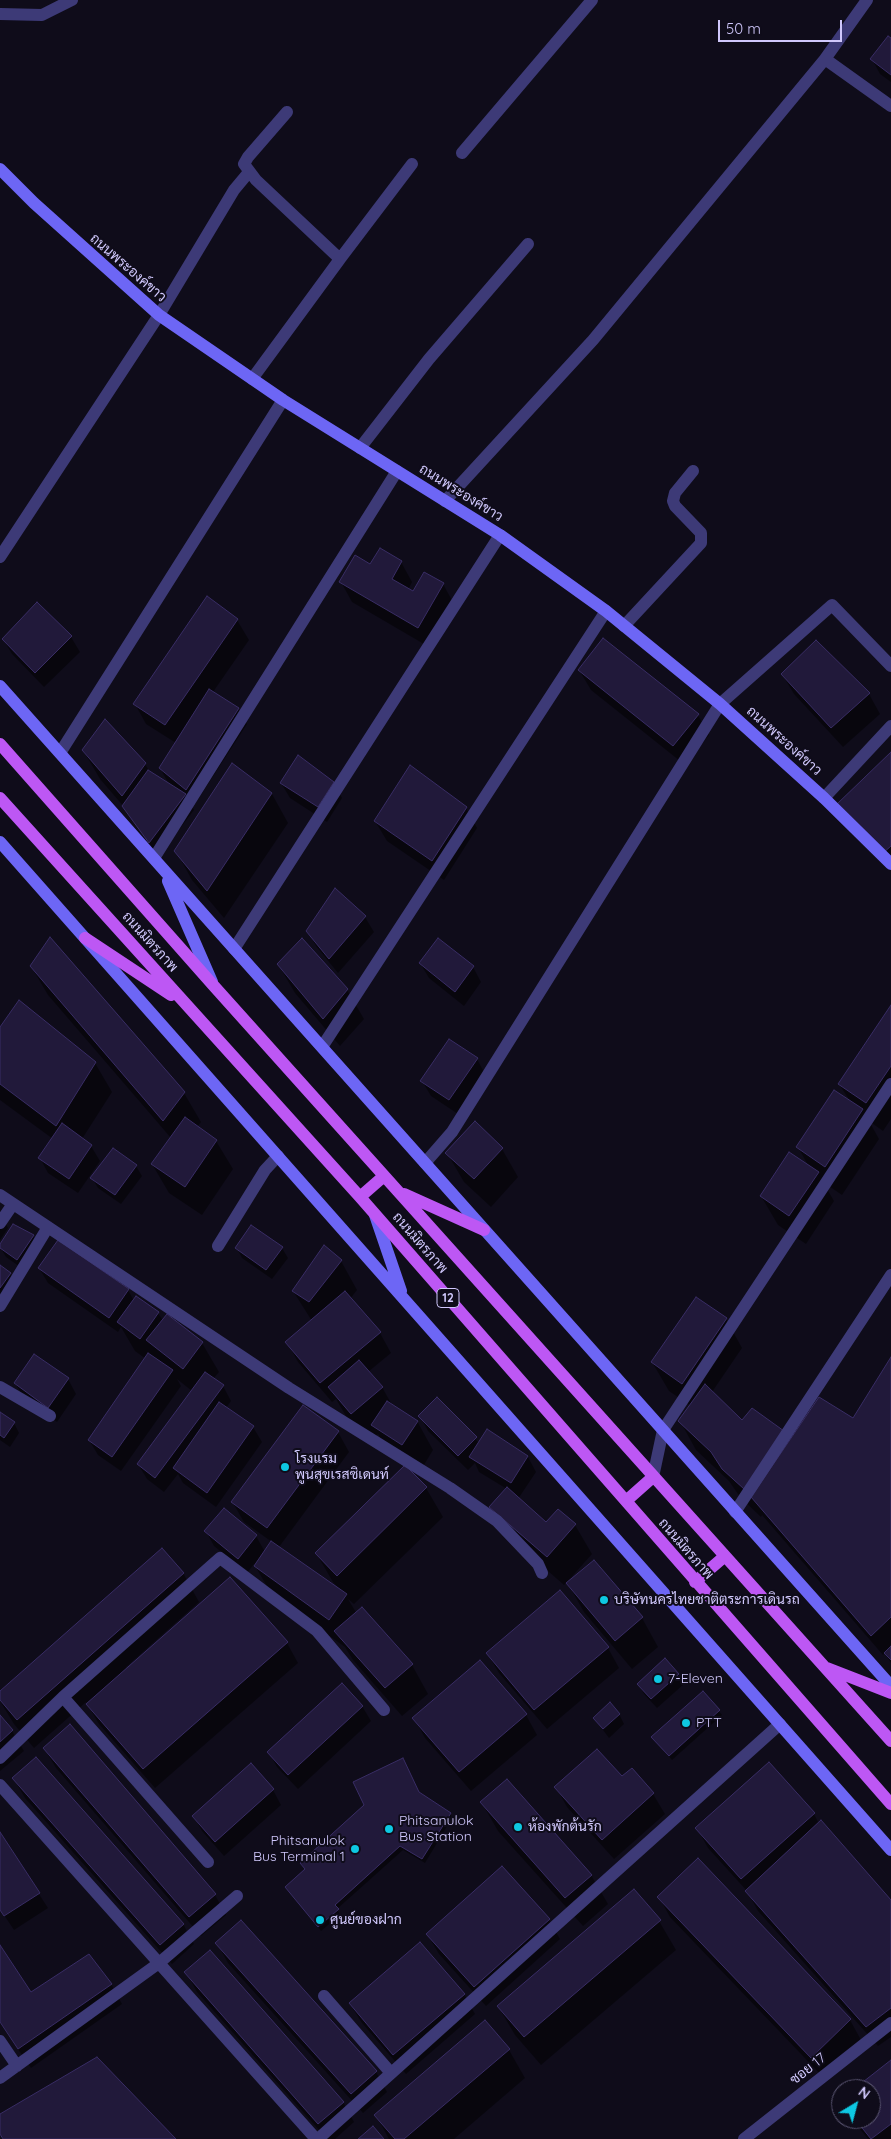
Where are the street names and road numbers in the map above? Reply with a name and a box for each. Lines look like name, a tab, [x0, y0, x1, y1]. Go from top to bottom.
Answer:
street label: ถนนพระองค์ขาว	[86, 230, 170, 306]
street label: ถนนพระองค์ขาว	[416, 461, 506, 525]
street label: ถนนพระองค์ขาว	[743, 703, 825, 779]
street label: ถนนมิตรภาพ	[119, 908, 181, 976]
street label: ถนนมิตรภาพ	[389, 1209, 451, 1277]
road number: 12	[437, 1289, 459, 1308]
street label: ถนนมิตรภาพ	[655, 1515, 717, 1583]
street label: ซอย 17	[787, 2050, 829, 2088]

